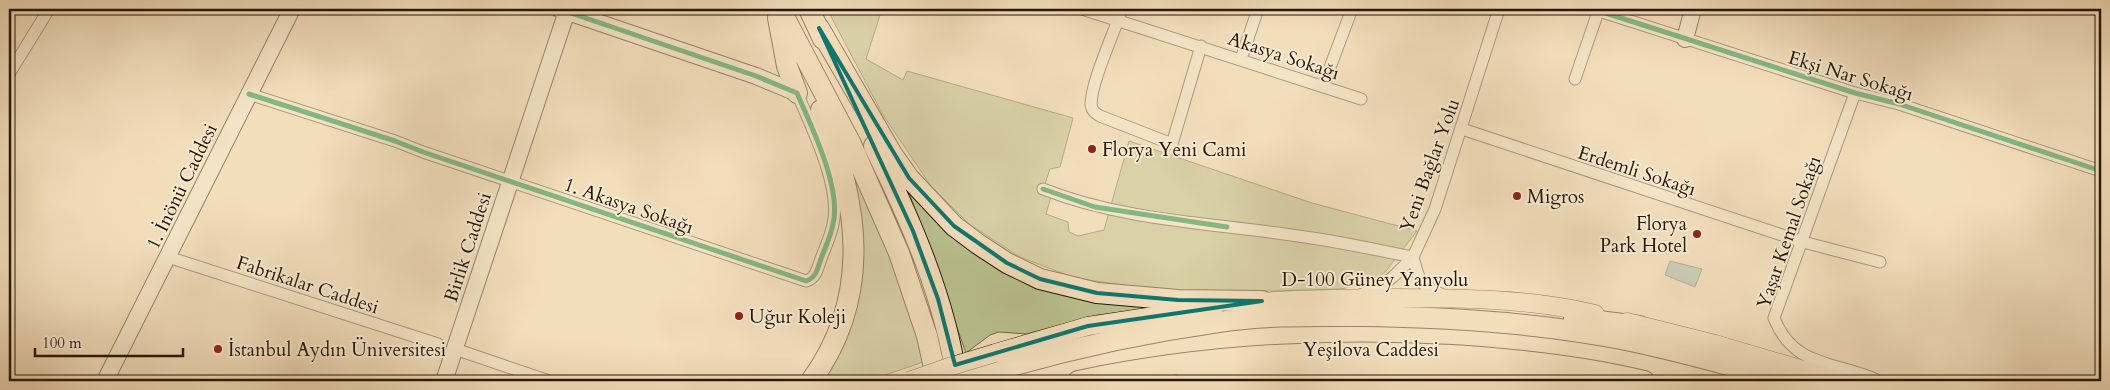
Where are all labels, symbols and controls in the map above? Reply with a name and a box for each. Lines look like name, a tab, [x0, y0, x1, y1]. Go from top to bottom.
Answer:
street label: Akasya Sokağı	[1225, 26, 1343, 86]
street label: Ekşi Nar Sokağı	[1785, 45, 1916, 107]
street label: Yeni Bağlar Yolu	[1394, 95, 1466, 236]
street label: 1. İnönü Caddesi	[140, 119, 224, 254]
place label: Florya Yeni Cami	[1102, 137, 1246, 163]
street label: Erdemli Sokağı	[1574, 140, 1699, 202]
marker: Florya Yeni Cami	[1086, 143, 1098, 155]
street label: Yaşar Kemal Sokağı	[1751, 152, 1827, 312]
street label: 1. Akasya Sokağı	[560, 172, 697, 240]
place label: Migros	[1527, 184, 1584, 210]
street label: Birlik Caddesi	[438, 189, 498, 306]
marker: Migros	[1511, 190, 1523, 202]
place label: Florya Park Hotel	[1600, 211, 1687, 259]
marker: Florya Park Hotel	[1691, 228, 1703, 240]
street label: Fabrikalar Caddesi	[233, 250, 382, 320]
street label: D-100 Güney Yanyolu	[1282, 267, 1468, 293]
place label: Uğur Koleji	[749, 304, 846, 330]
marker: Uğur Koleji	[733, 310, 745, 322]
scale bar	[35, 325, 182, 357]
text: 100 m	[42, 333, 82, 353]
place label: İstanbul Aydın Üniversitesi	[228, 337, 446, 363]
street label: Yeşilova Caddesi	[1303, 337, 1439, 363]
marker: İstanbul Aydın Üniversitesi	[212, 343, 224, 355]

